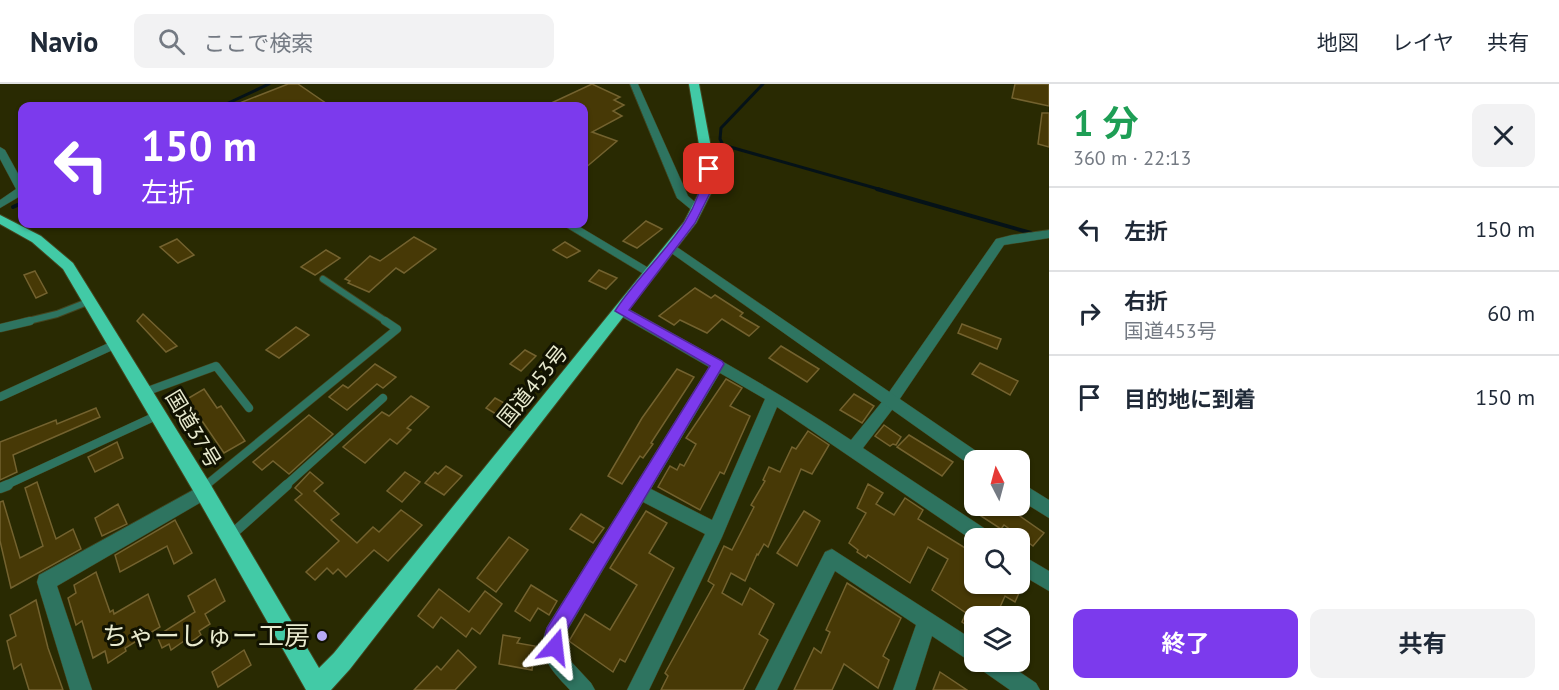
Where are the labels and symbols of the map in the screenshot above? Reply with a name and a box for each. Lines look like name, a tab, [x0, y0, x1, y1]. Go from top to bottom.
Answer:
pin	[683, 143, 734, 194]
street label: 国道453号	[491, 339, 574, 432]
street label: 国道37号	[160, 385, 227, 473]
north arrow	[964, 450, 1030, 516]
position arrow	[523, 615, 587, 679]
place label: ちゃーしゅー工房	[102, 619, 310, 652]
marker: ちゃーしゅー工房	[315, 629, 329, 643]

